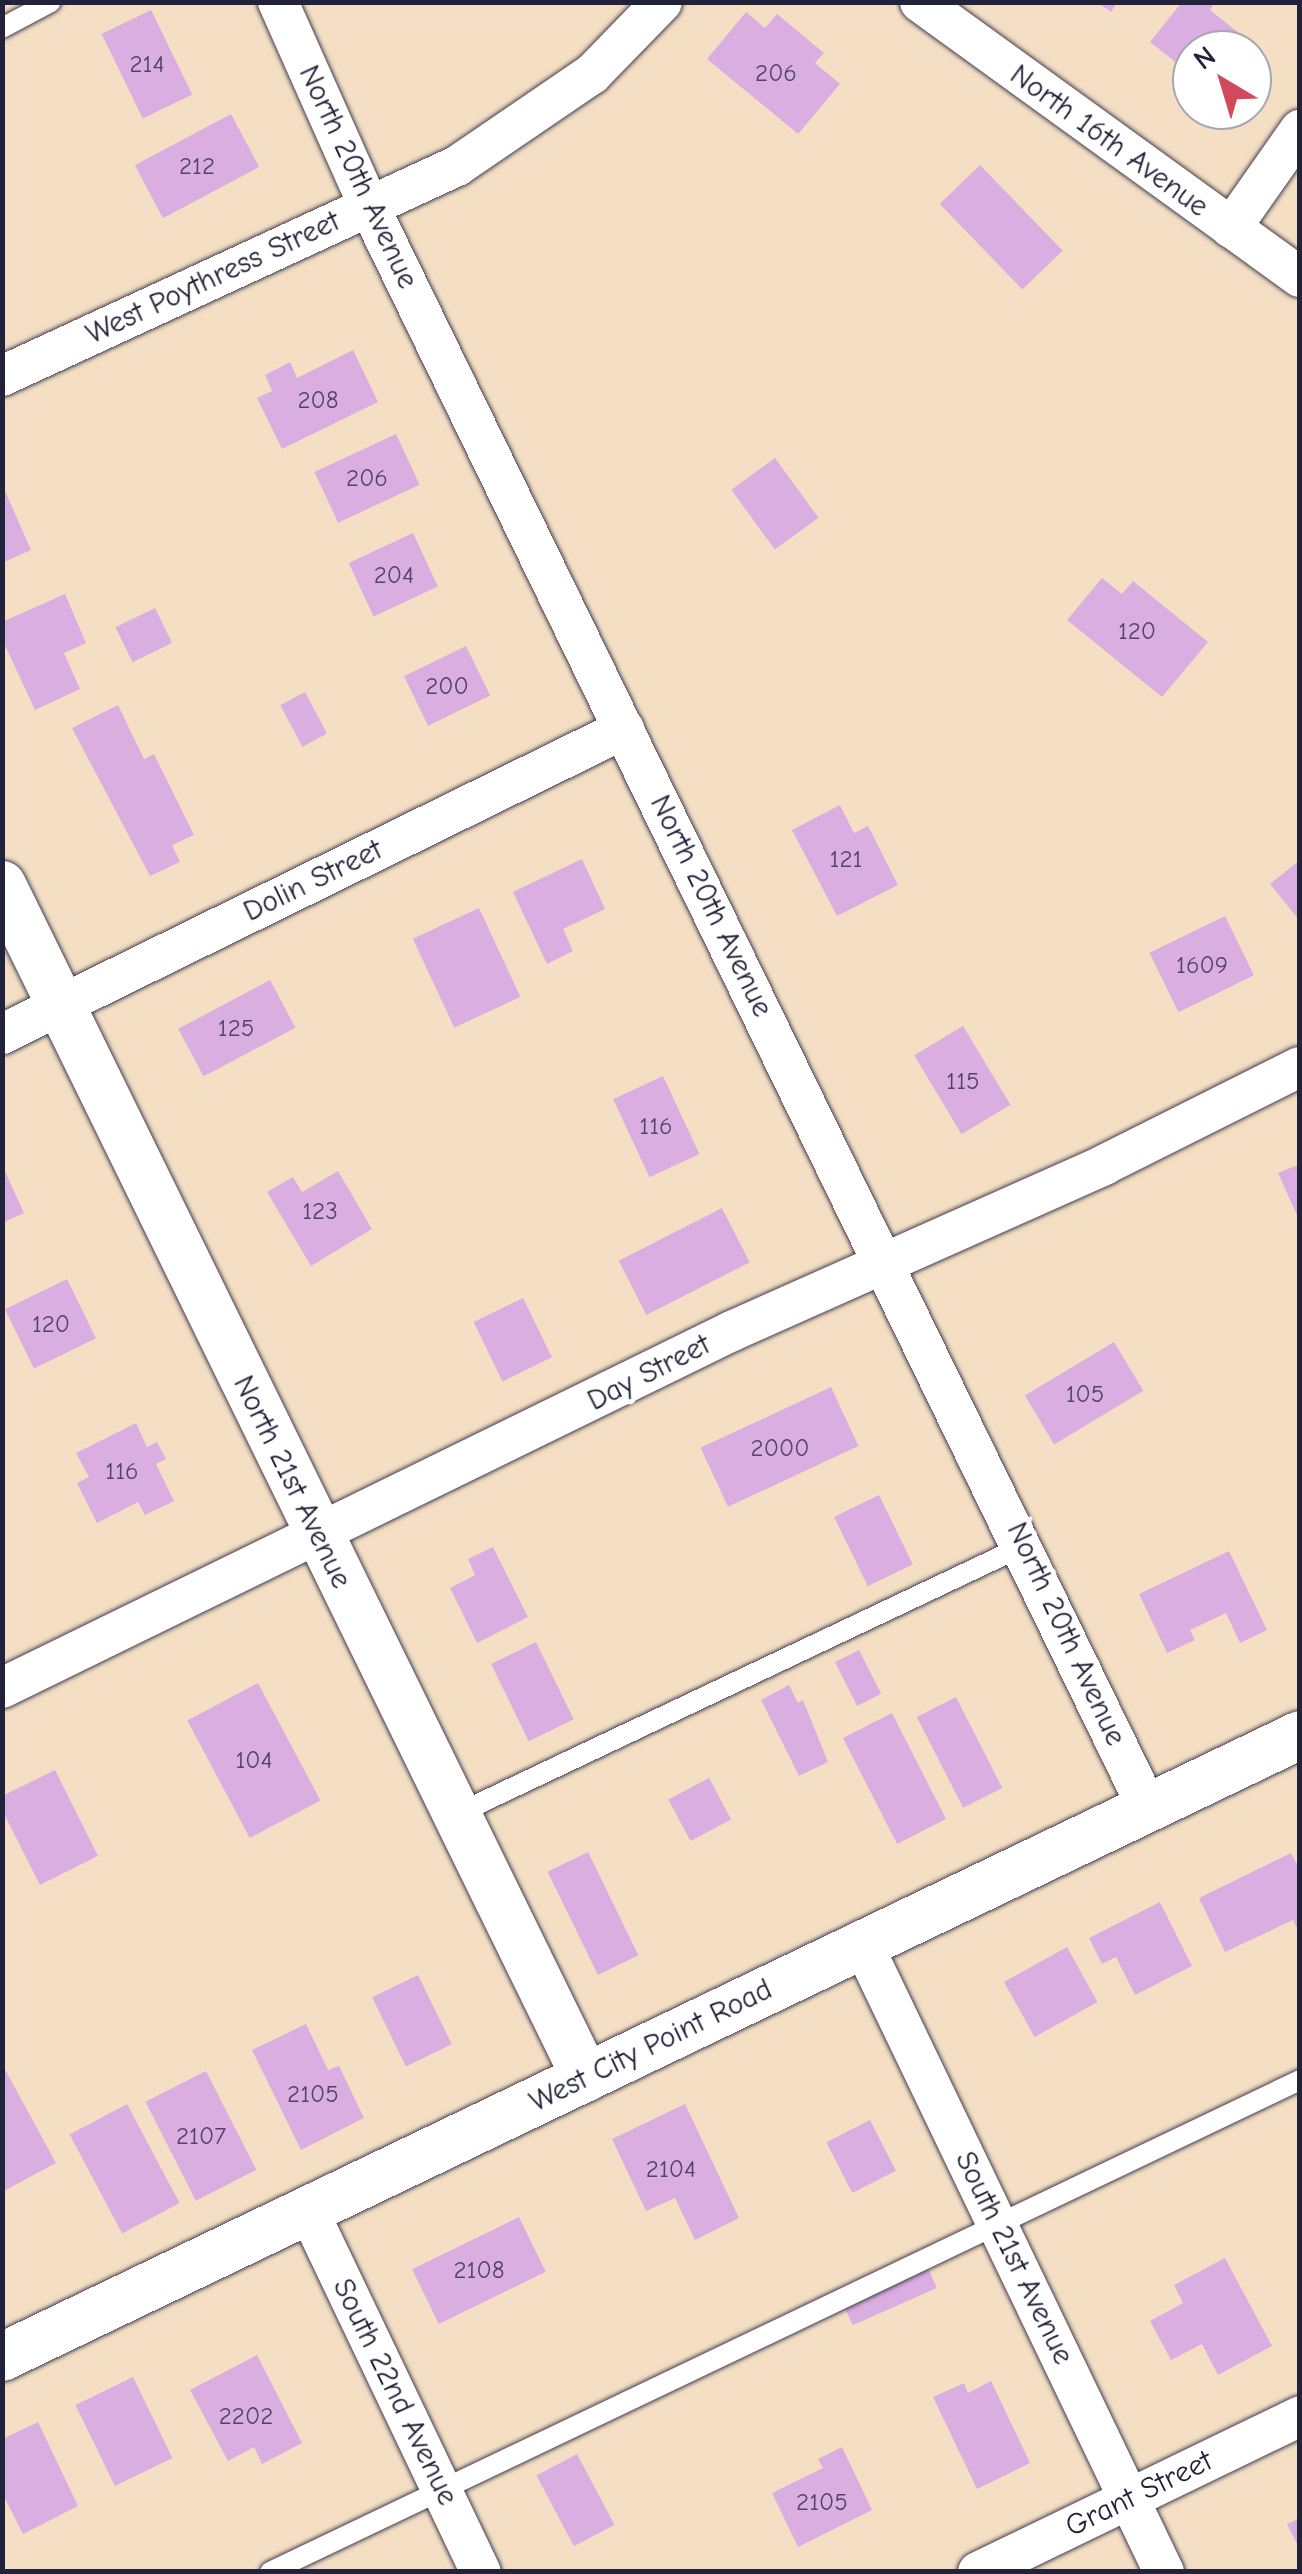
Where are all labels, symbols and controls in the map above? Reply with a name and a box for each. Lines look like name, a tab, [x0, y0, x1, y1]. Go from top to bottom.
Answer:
north arrow	[1172, 30, 1272, 130]
house number: 214	[129, 49, 165, 79]
street label: North 16th Avenue	[1003, 57, 1215, 225]
house number: 206	[755, 58, 797, 88]
street label: North 20th Avenue	[291, 60, 425, 294]
house number: 212	[179, 151, 215, 181]
street label: West Poythress Street	[80, 203, 346, 353]
house number: 208	[297, 385, 339, 415]
house number: 206	[346, 463, 388, 493]
house number: 204	[374, 560, 414, 590]
house number: 120	[1118, 616, 1156, 646]
house number: 200	[425, 671, 469, 701]
street label: North 20th Avenue	[642, 789, 780, 1023]
street label: Dolin Street	[238, 832, 388, 930]
house number: 121	[830, 844, 862, 874]
house number: 1609	[1176, 950, 1228, 980]
house number: 125	[218, 1013, 254, 1043]
house number: 115	[946, 1066, 980, 1096]
house number: 116	[639, 1111, 673, 1141]
house number: 123	[302, 1196, 338, 1226]
house number: 120	[32, 1309, 70, 1339]
street label: Day Street	[582, 1327, 716, 1419]
street label: North 21st Avenue	[225, 1370, 359, 1594]
house number: 105	[1066, 1379, 1104, 1409]
house number: 2000	[751, 1433, 809, 1463]
house number: 116	[105, 1456, 139, 1486]
street label: North 20th Avenue	[999, 1517, 1133, 1751]
house number: 104	[235, 1745, 273, 1775]
street label: West City Point Road	[524, 1972, 778, 2120]
house number: 2105	[287, 2079, 339, 2109]
house number: 2107	[176, 2121, 226, 2151]
street label: South 21st Avenue	[947, 2146, 1081, 2370]
house number: 2104	[646, 2154, 696, 2184]
house number: 2108	[453, 2255, 505, 2285]
street label: South 22nd Avenue	[325, 2273, 465, 2511]
house number: 2202	[219, 2401, 273, 2431]
street label: Grant Street	[1060, 2443, 1218, 2545]
house number: 2105	[796, 2487, 848, 2517]

